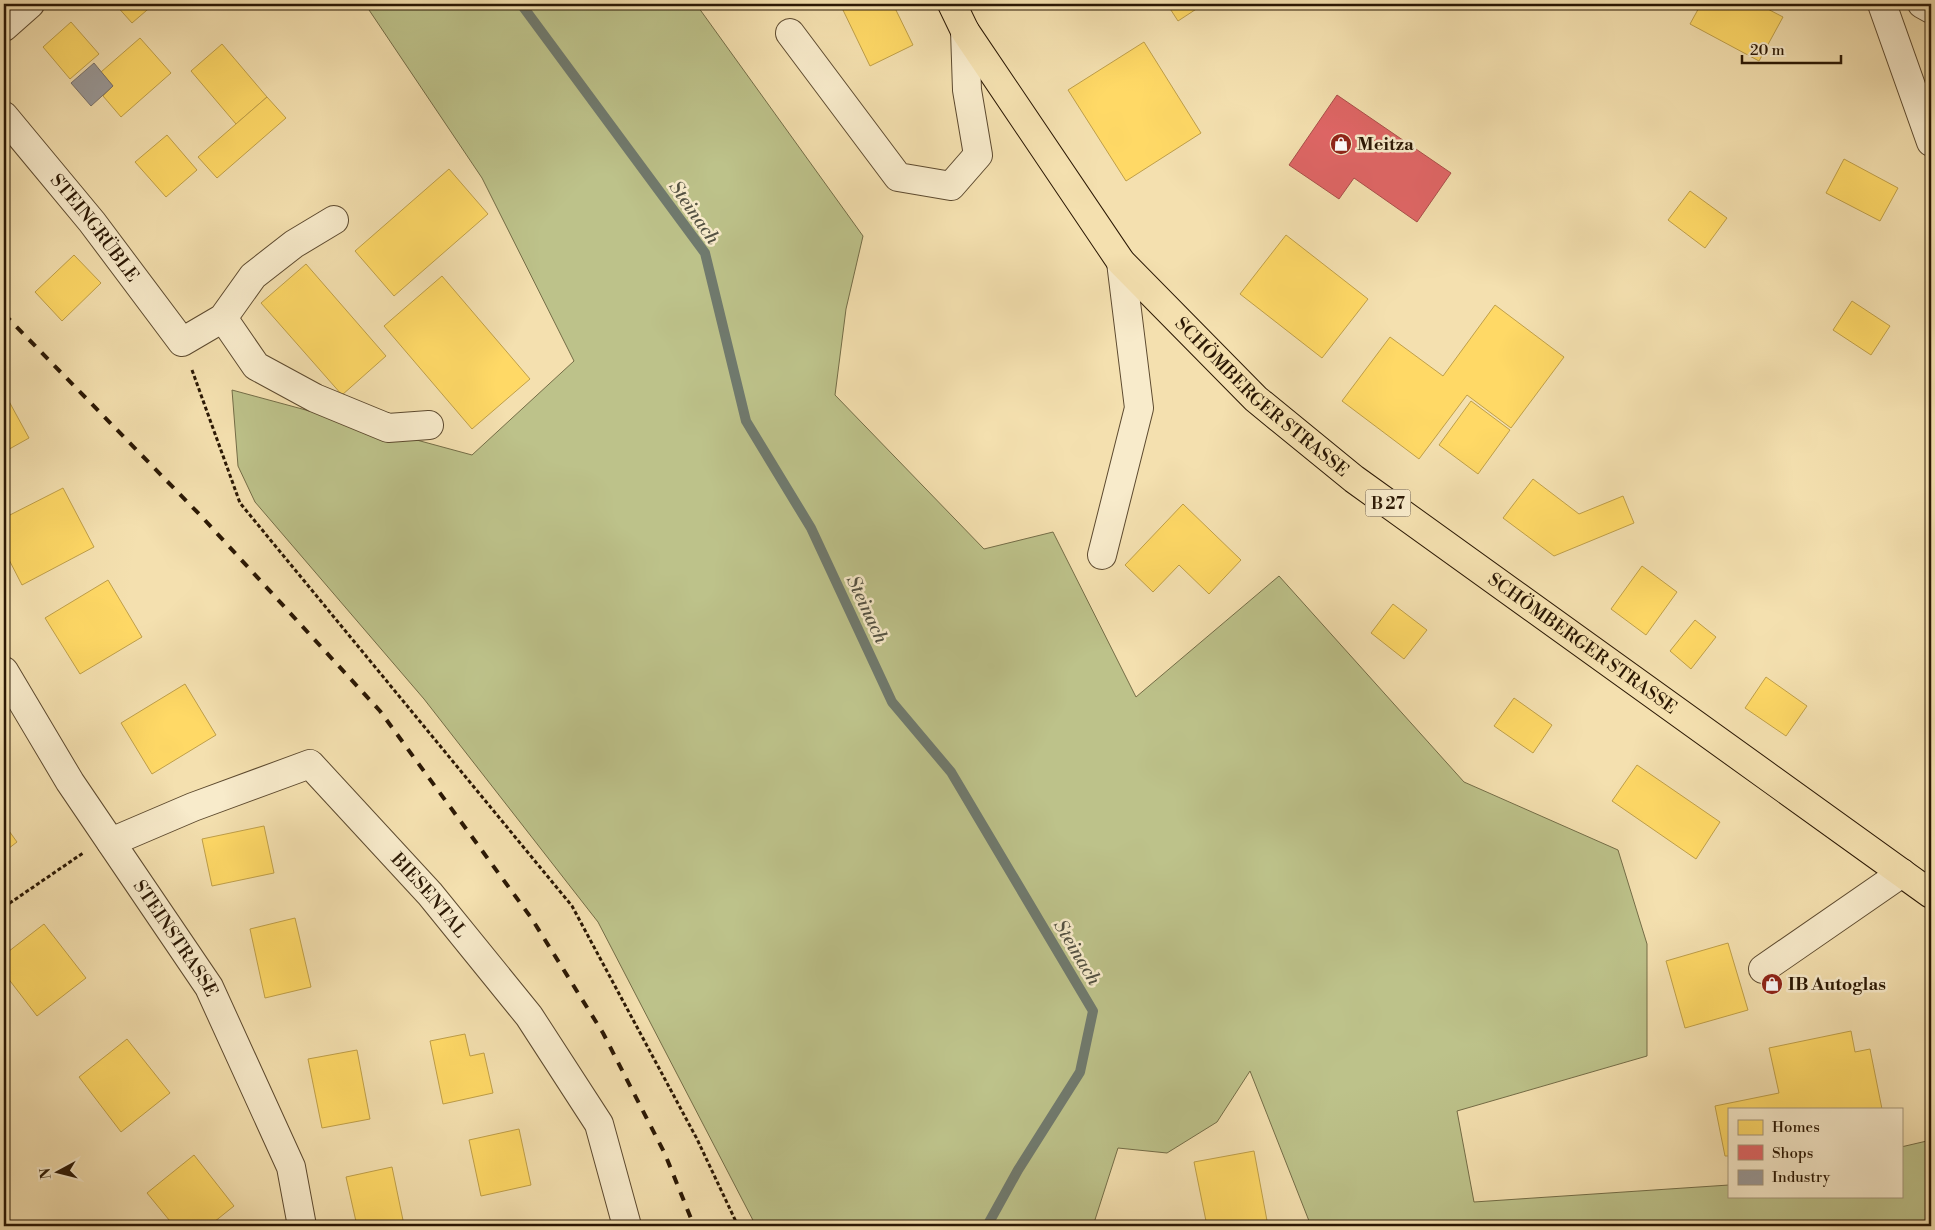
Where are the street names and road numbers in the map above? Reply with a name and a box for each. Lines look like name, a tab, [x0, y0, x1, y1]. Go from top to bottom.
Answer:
street label: STEINGRÜBLE	[45, 169, 144, 287]
street label: SCHÖMBERGER STRASSE	[1170, 312, 1353, 482]
road number: B 27	[1366, 489, 1410, 516]
street label: SCHÖMBERGER STRASSE	[1483, 568, 1681, 719]
street label: BIESENTAL	[385, 847, 472, 943]
street label: STEINSTRASSE	[128, 876, 223, 1000]

